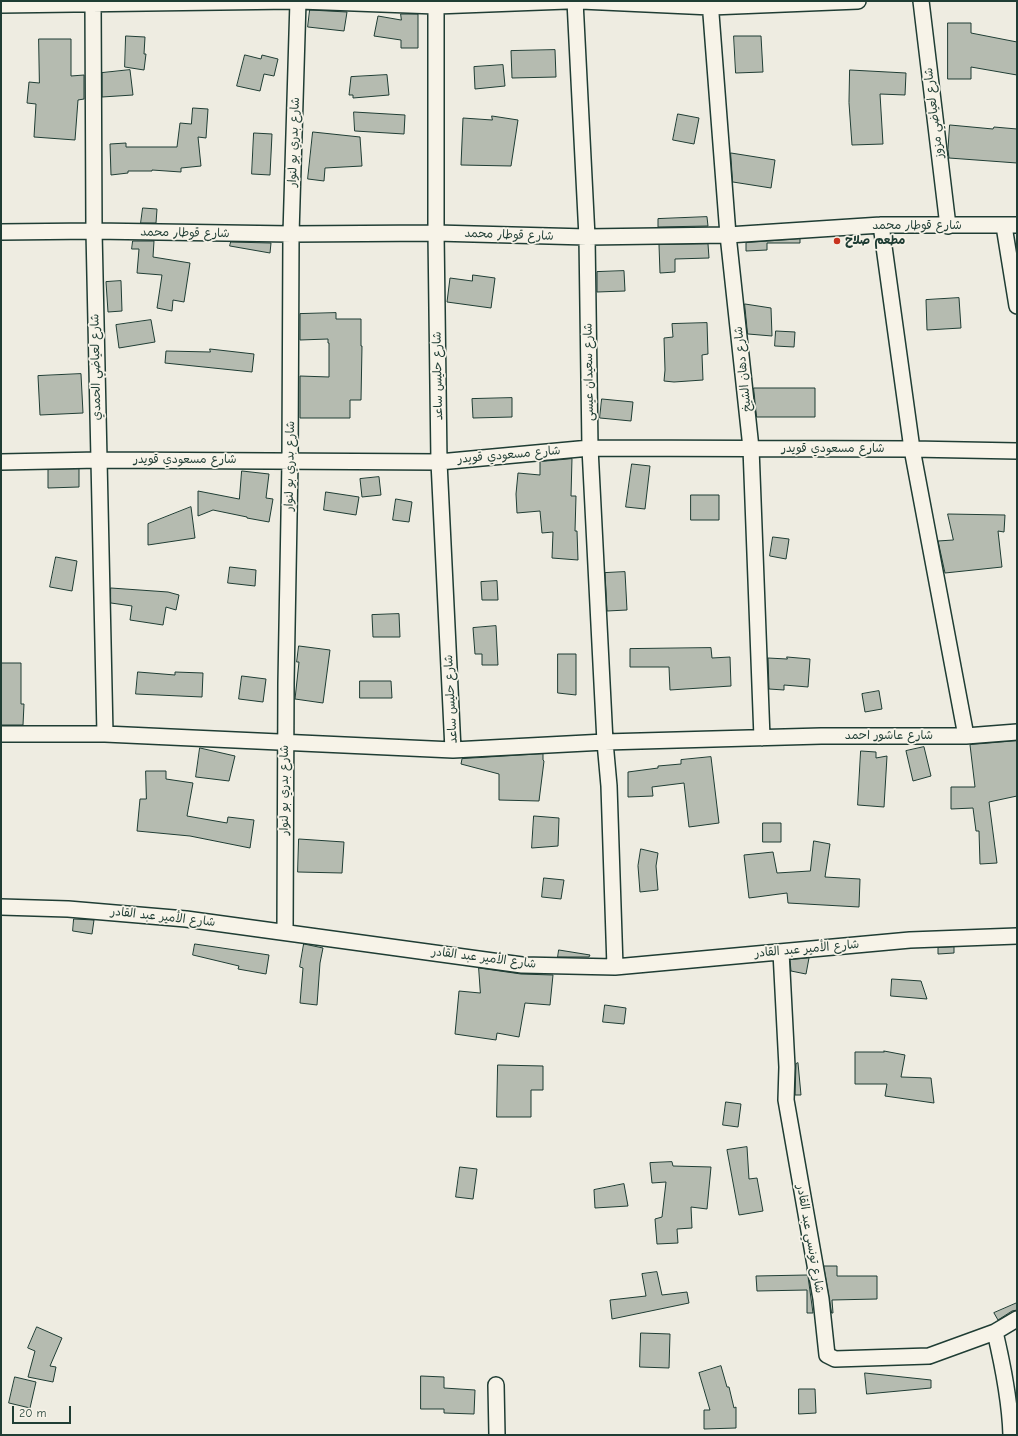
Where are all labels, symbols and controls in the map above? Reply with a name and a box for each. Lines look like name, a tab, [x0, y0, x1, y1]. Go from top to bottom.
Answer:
street label: شارع لعياضي مزوز	[921, 67, 947, 159]
street label: شارع بدري بو لنوار	[285, 97, 303, 187]
street label: شارع قوطار محمد	[872, 219, 962, 233]
street label: شارع قوطار محمد	[140, 225, 230, 241]
street label: شارع قوطار محمد	[464, 226, 554, 244]
place label: مطعم صلاح	[845, 234, 905, 248]
marker: مطعم صلاح	[832, 236, 842, 246]
street label: شارع لعياضي الحمدي	[88, 314, 104, 420]
street label: شارع سعيدان عيسى	[581, 323, 597, 421]
street label: شارع دهان الشيخ	[731, 326, 755, 412]
street label: شارع حليس ساعد	[430, 331, 446, 421]
street label: شارع بدري بو لنوار	[282, 421, 298, 511]
street label: شارع مسعودي قويدر	[781, 442, 885, 456]
street label: شارع مسعودي قويدر	[457, 443, 561, 467]
street label: شارع مسعودي قويدر	[133, 453, 237, 467]
street label: شارع حليس ساعد	[441, 654, 461, 744]
street label: شارع عاشور احمد	[845, 729, 933, 743]
street label: شارع بدري بو لنوار	[278, 745, 292, 835]
street label: شارع الأمير عبد القادر	[110, 904, 216, 930]
street label: شارع الأمير عبد القادر	[754, 937, 860, 961]
street label: شارع الأمير عبد القادر	[431, 944, 537, 972]
street label: شارع تونسي عبد القادر	[793, 1184, 827, 1294]
scale bar	[14, 1398, 73, 1424]
text: 20 m	[19, 1406, 47, 1420]

